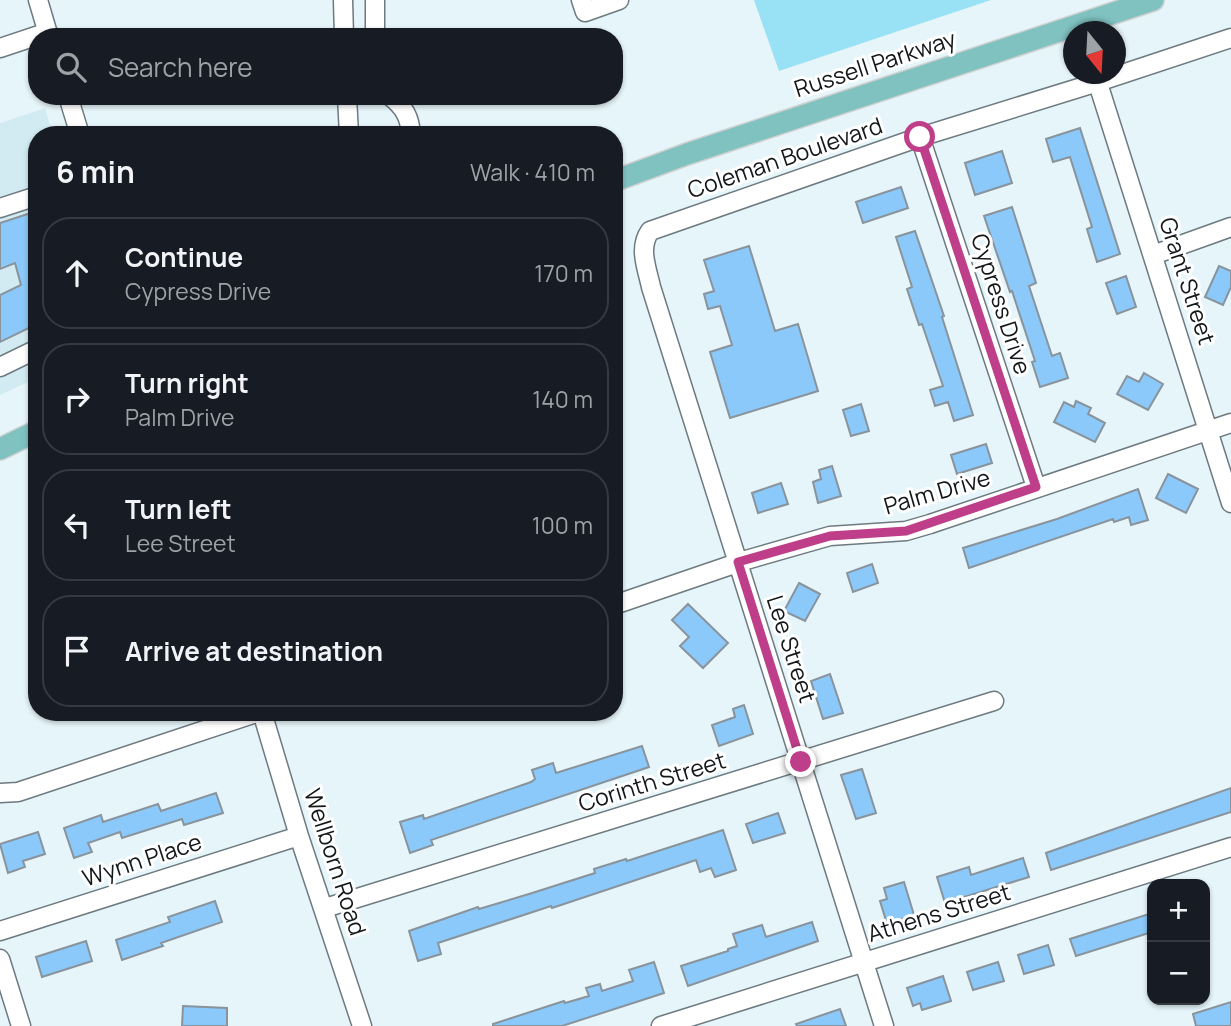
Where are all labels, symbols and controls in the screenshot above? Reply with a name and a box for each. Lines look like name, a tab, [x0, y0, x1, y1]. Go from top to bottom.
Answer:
north arrow	[1063, 21, 1126, 84]
street label: Russell Parkway	[790, 22, 960, 104]
search box	[28, 28, 623, 105]
icon: search	[52, 48, 90, 86]
text: Search here	[108, 49, 253, 85]
street label: Coleman Boulevard	[683, 109, 886, 205]
route start	[904, 121, 935, 152]
text: 6 min	[56, 151, 135, 192]
text: Walk · 410 m	[470, 156, 595, 188]
street label: Grant Street	[1152, 213, 1224, 348]
street label: Cypress Drive	[964, 229, 1040, 378]
text: Continue	[125, 239, 243, 275]
icon: ahead	[58, 254, 96, 292]
text: 170 m	[534, 257, 593, 289]
text: Cypress Drive	[125, 275, 271, 307]
text: Turn right	[125, 365, 249, 401]
icon: right	[58, 380, 96, 418]
text: 140 m	[532, 383, 593, 415]
text: Palm Drive	[125, 401, 234, 433]
street label: Palm Drive	[880, 461, 994, 521]
text: Turn left	[125, 491, 232, 527]
icon: left	[58, 506, 96, 544]
text: 100 m	[532, 509, 593, 541]
text: Lee Street	[125, 527, 236, 559]
street label: Lee Street	[760, 591, 824, 706]
icon: arrive	[58, 632, 96, 670]
text: Arrive at destination	[125, 633, 383, 669]
street label: Corinth Street	[574, 743, 729, 819]
route end	[785, 746, 816, 777]
street label: Wellborn Road	[297, 784, 375, 939]
street label: Wynn Place	[78, 825, 205, 893]
street label: Athens Street	[863, 875, 1014, 949]
map controls	[1147, 879, 1210, 1005]
button: +	[1147, 879, 1210, 942]
button: −	[1147, 942, 1210, 1005]

